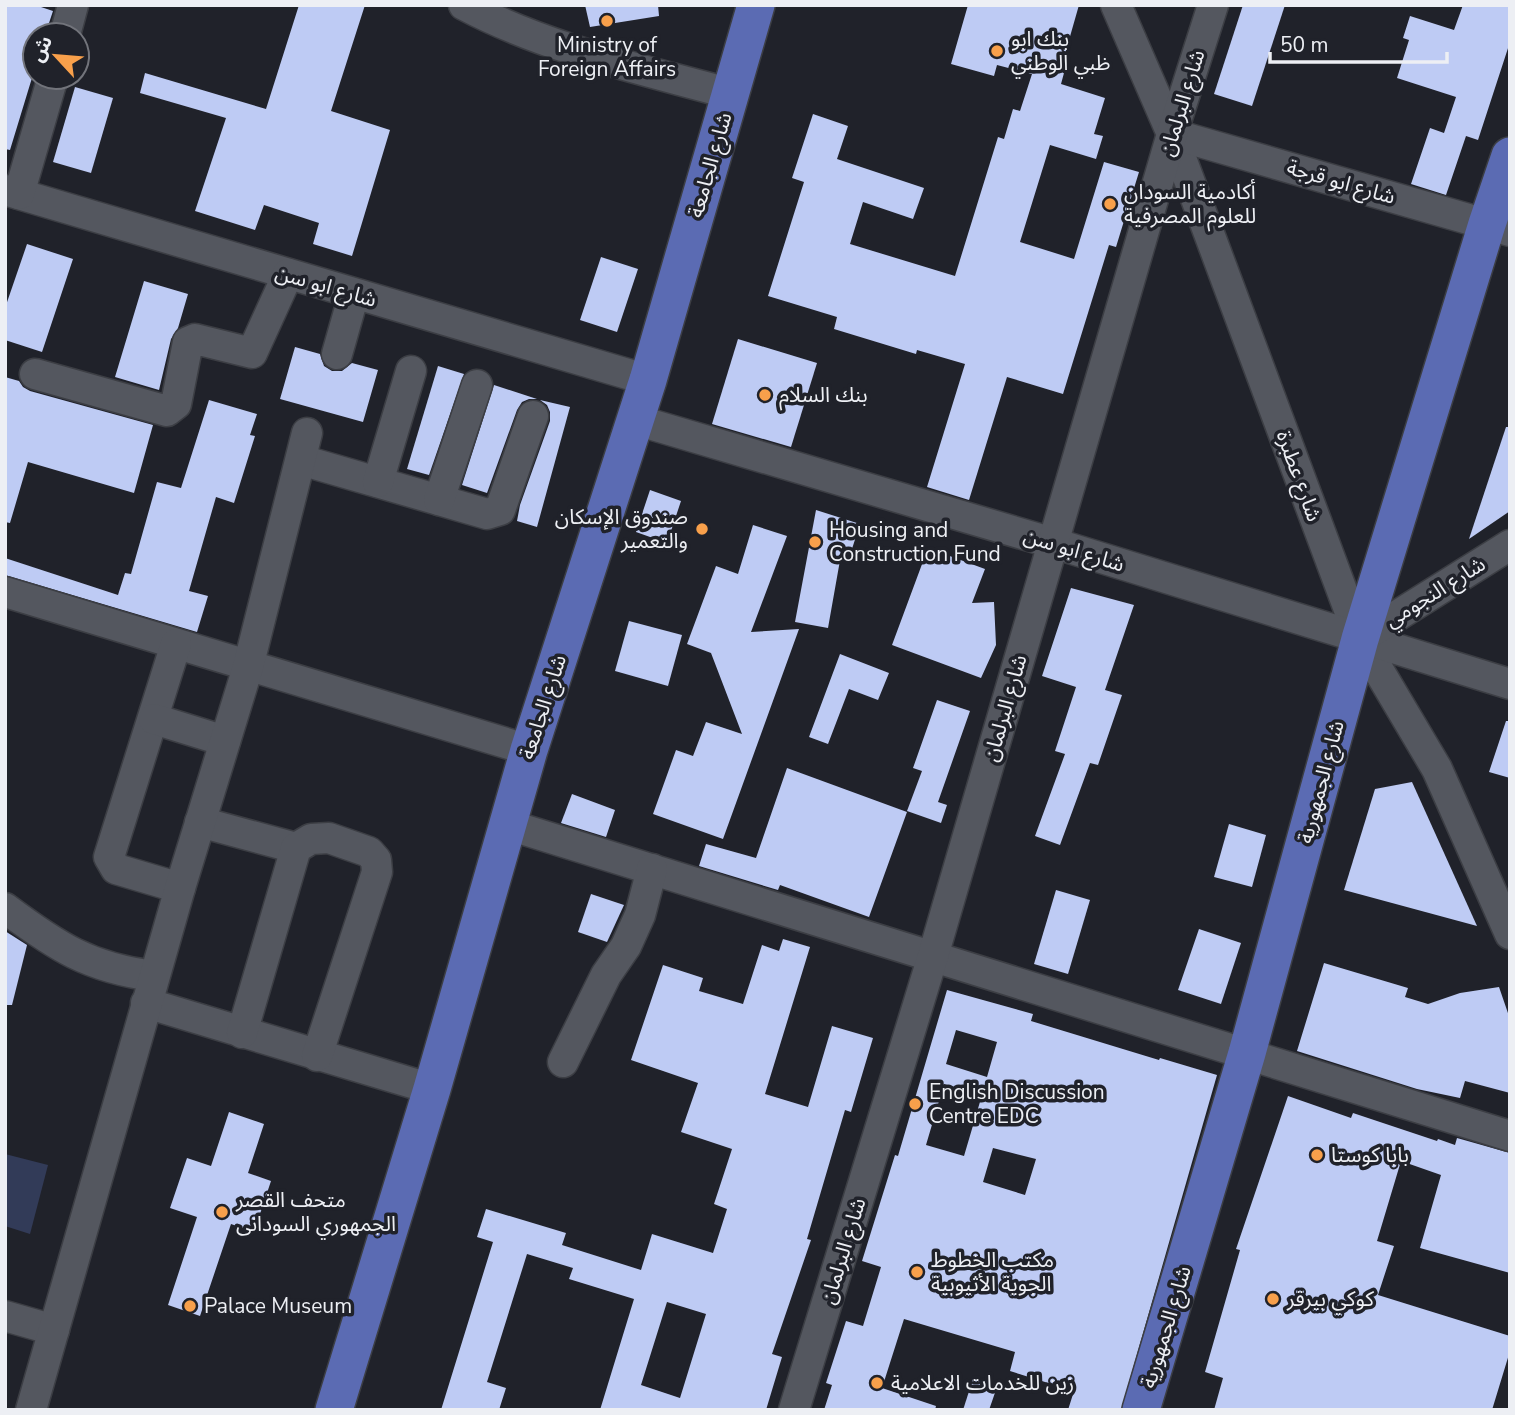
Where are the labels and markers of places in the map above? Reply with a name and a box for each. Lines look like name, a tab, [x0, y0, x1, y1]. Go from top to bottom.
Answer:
marker: Ministry of Foreign Affairs	[599, 13, 615, 29]
place label: بنك ابو ظبي الوطني	[1011, 25, 1111, 79]
place label: Ministry of Foreign Affairs	[538, 31, 676, 83]
marker: بنك ابو ظبي الوطني	[989, 43, 1005, 59]
place label: أكادمية السودان للعلوم المصرفية	[1124, 178, 1256, 232]
marker: أكادمية السودان للعلوم المصرفية	[1102, 196, 1118, 212]
place label: بنك السلام	[779, 381, 868, 411]
marker: بنك السلام	[757, 387, 773, 403]
place label: صندوق الإسكان والتعمير	[555, 503, 688, 555]
place label: Housing and Construction Fund	[829, 516, 1001, 568]
marker: صندوق الإسكان والتعمير	[694, 521, 710, 537]
marker: Housing and Construction Fund	[807, 534, 823, 550]
place label: English Discussion Centre EDC	[929, 1078, 1105, 1130]
marker: English Discussion Centre EDC	[907, 1096, 923, 1112]
place label: بابا كوستا	[1331, 1141, 1409, 1169]
marker: بابا كوستا	[1309, 1147, 1325, 1163]
place label: متحف القصر الجمهوري السودانى	[235, 1186, 396, 1240]
marker: متحف القصر الجمهوري السودانى	[214, 1204, 230, 1220]
place label: مكتب الخطوط الجوية الأثيوبية	[931, 1246, 1054, 1298]
marker: مكتب الخطوط الجوية الأثيوبية	[909, 1264, 925, 1280]
place label: كوكي بيرقر	[1286, 1285, 1374, 1315]
marker: كوكي بيرقر	[1265, 1291, 1281, 1307]
place label: Palace Museum	[204, 1292, 352, 1320]
marker: Palace Museum	[182, 1298, 198, 1314]
place label: زين للخدمات الاعلامية	[891, 1369, 1074, 1397]
marker: زين للخدمات الاعلامية	[869, 1375, 885, 1391]

